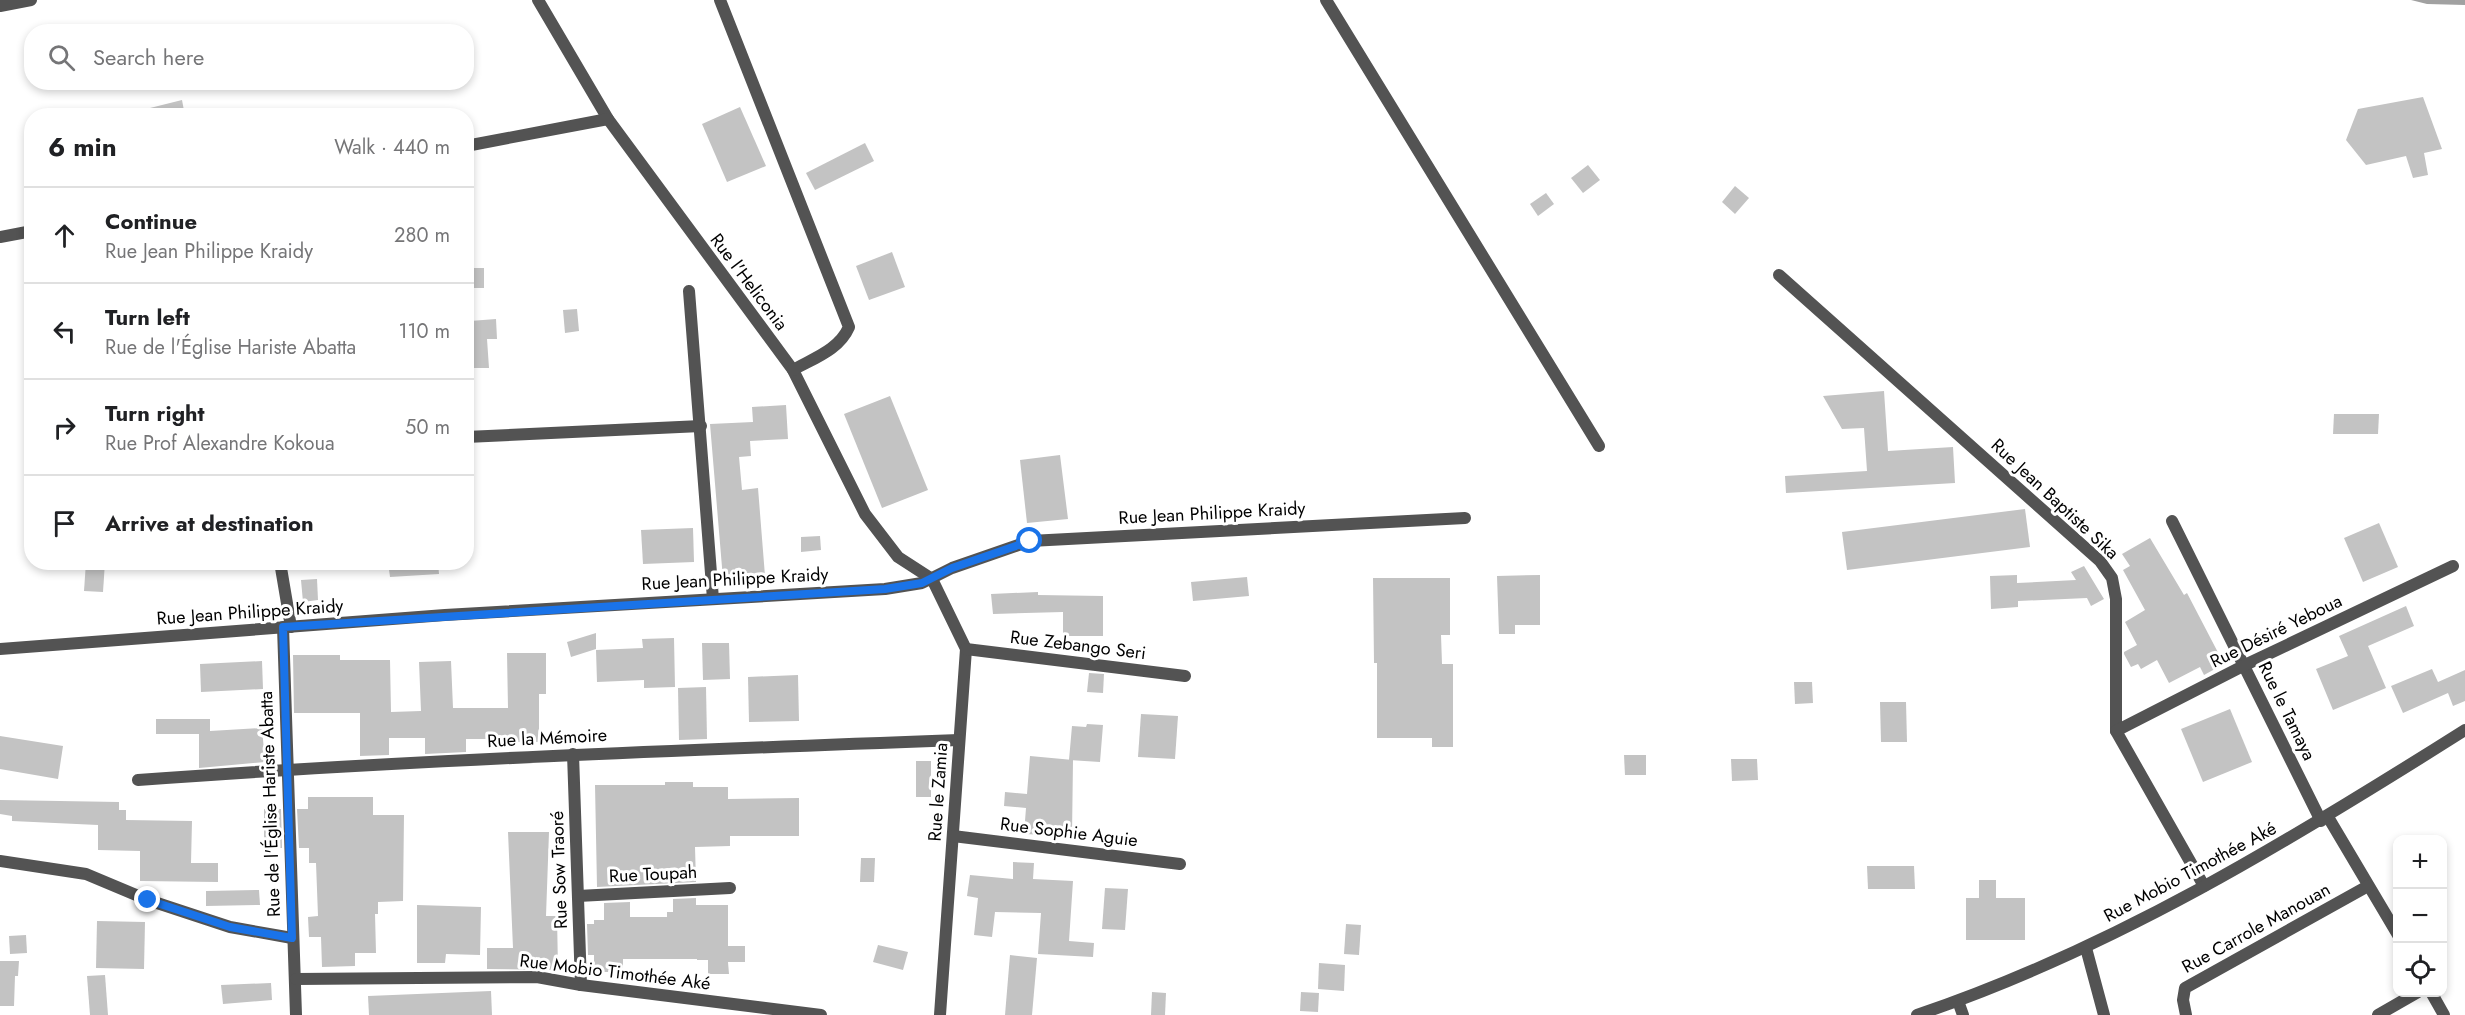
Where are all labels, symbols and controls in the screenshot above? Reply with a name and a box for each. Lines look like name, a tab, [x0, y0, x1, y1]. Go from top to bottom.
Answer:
search box	[24, 24, 474, 90]
icon: search	[45, 41, 78, 74]
text: Search here	[93, 41, 204, 73]
text: 6 min	[48, 128, 117, 166]
text: Walk · 440 m	[334, 133, 450, 162]
text: Continue	[105, 205, 197, 237]
icon: ahead	[48, 219, 81, 252]
text: 280 m	[394, 221, 450, 250]
street label: Rue l'Heliconia	[704, 228, 794, 336]
text: Rue Jean Philippe Kraidy	[105, 237, 313, 266]
text: Turn left	[105, 301, 190, 333]
icon: left	[48, 315, 81, 348]
text: 110 m	[398, 317, 450, 346]
text: Rue de l'Église Hariste Abatta	[105, 333, 356, 362]
text: Turn right	[105, 397, 205, 429]
icon: right	[48, 411, 81, 444]
text: 50 m	[405, 413, 450, 442]
text: Rue Prof Alexandre Kokoua	[105, 429, 335, 458]
street label: Rue Jean Baptiste Sika	[1985, 433, 2125, 565]
street label: Rue Jean Philippe Kraidy	[1118, 495, 1306, 531]
icon: arrive	[48, 507, 81, 540]
text: Arrive at destination	[105, 507, 314, 539]
route start	[1016, 527, 1042, 553]
street label: Rue Jean Philippe Kraidy	[641, 561, 829, 597]
street label: Rue Désiré Yeboua	[2206, 588, 2346, 674]
street label: Rue Jean Philippe Kraidy	[156, 592, 344, 631]
street label: Rue Zebango Seri	[1009, 624, 1147, 666]
street label: Rue le Tamaya	[2252, 657, 2322, 765]
street label: Rue de l'Église Hariste Abatta	[253, 691, 287, 917]
street label: Rue la Mémoire	[486, 722, 608, 754]
street label: Rue le Zamia	[922, 742, 954, 842]
street label: Rue Sow Traoré	[544, 811, 574, 929]
street label: Rue Sophie Aguie	[999, 811, 1139, 853]
street label: Rue Mobio Timothée Aké	[2099, 815, 2281, 929]
map controls	[2393, 835, 2447, 997]
button: +	[2393, 835, 2447, 889]
street label: Rue Toupah	[608, 859, 698, 889]
street label: Rue Carrole Manouan	[2177, 876, 2335, 980]
route end	[134, 886, 160, 912]
button: −	[2393, 889, 2447, 943]
button: locate	[2393, 943, 2447, 997]
street label: Rue Mobio Timothée Aké	[518, 947, 712, 997]

